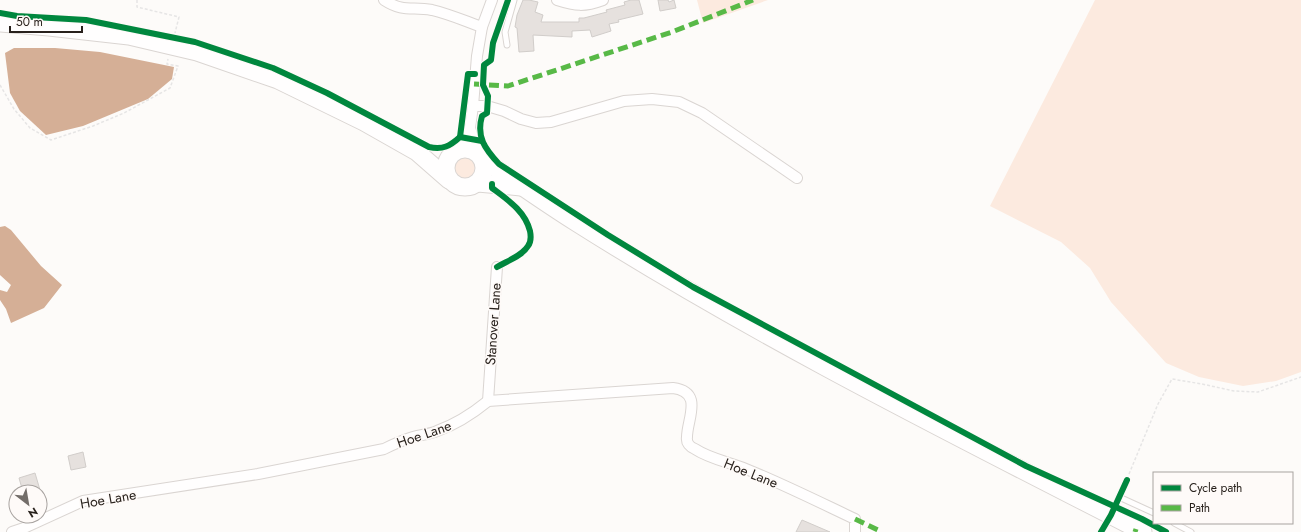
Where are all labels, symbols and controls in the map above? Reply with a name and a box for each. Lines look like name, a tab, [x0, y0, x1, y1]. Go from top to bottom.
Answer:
scale bar	[10, 8, 82, 34]
text: 50 m	[16, 13, 43, 31]
street label: Stanover Lane	[480, 282, 506, 366]
street label: Hoe Lane	[394, 415, 454, 453]
street label: Hoe Lane	[721, 453, 781, 493]
legend	[1153, 472, 1293, 524]
text: Cycle path	[1189, 479, 1242, 497]
north arrow	[8, 484, 48, 524]
street label: Hoe Lane	[78, 484, 138, 514]
text: Path	[1189, 499, 1210, 517]
text: N	[25, 503, 41, 522]

